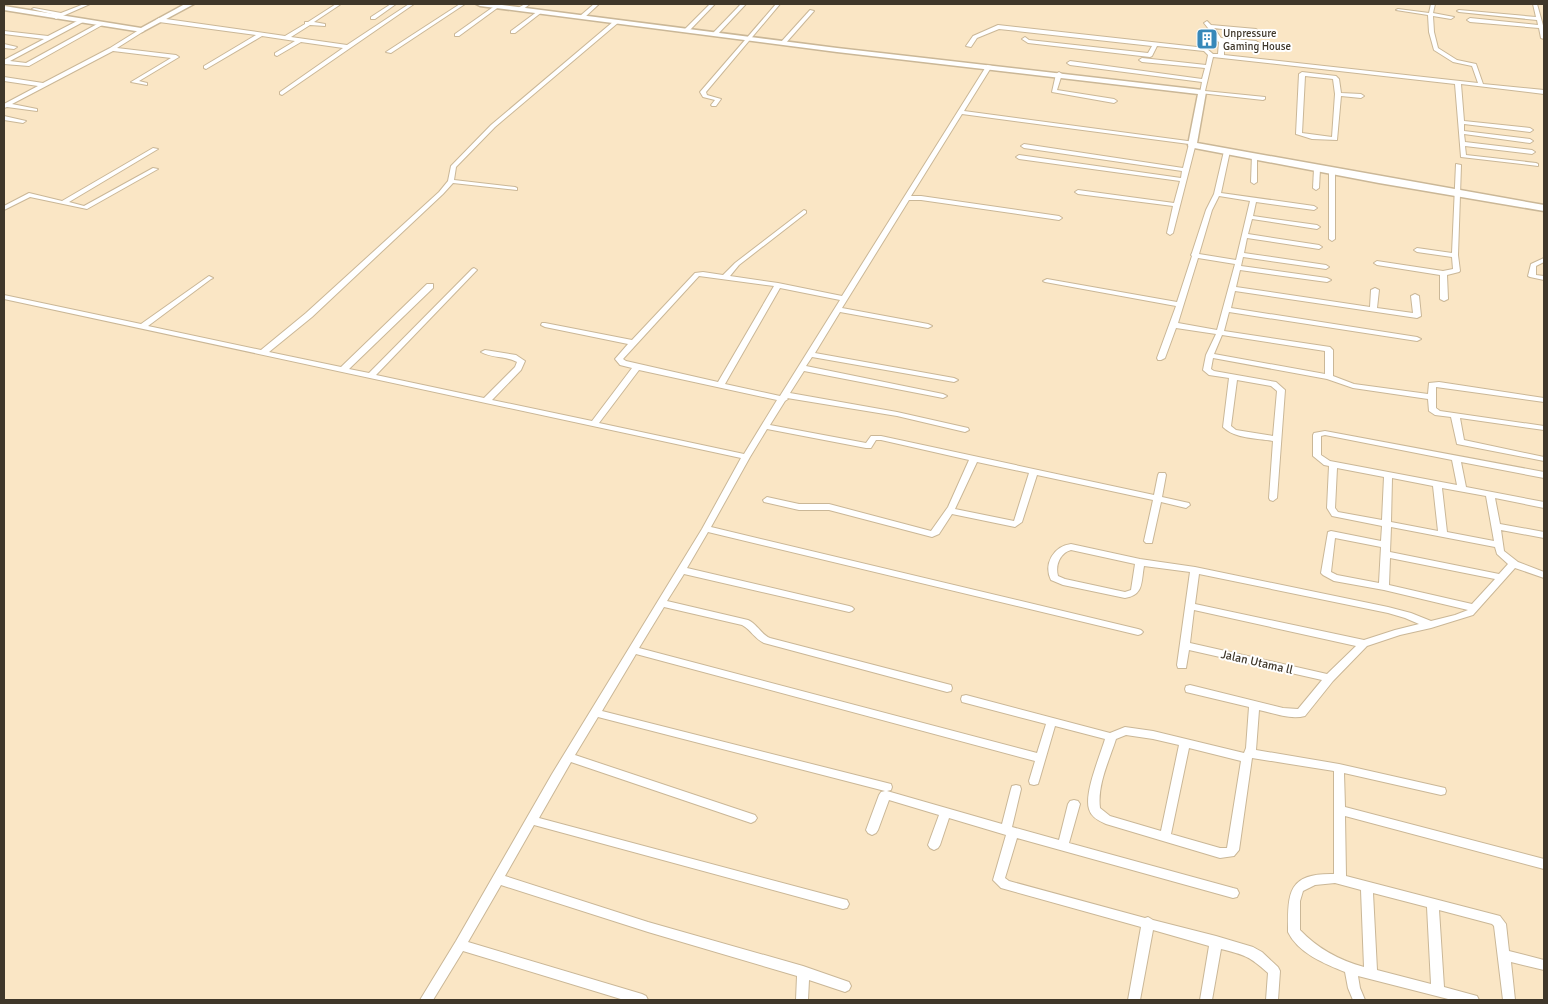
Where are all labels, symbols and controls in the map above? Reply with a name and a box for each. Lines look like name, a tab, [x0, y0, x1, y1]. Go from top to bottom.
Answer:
building icon: Unpressure Gaming House	[1195, 27, 1219, 51]
place label: Unpressure Gaming House	[1223, 27, 1291, 53]
street label: Jalan Utama ll	[1219, 647, 1295, 678]

